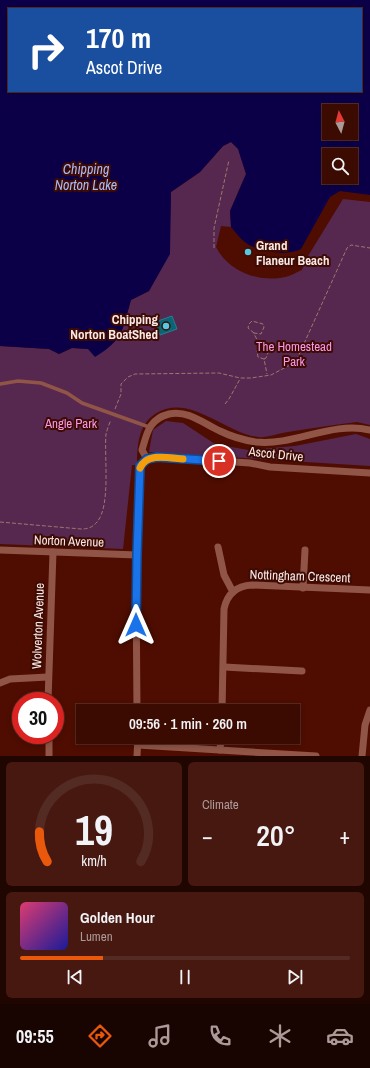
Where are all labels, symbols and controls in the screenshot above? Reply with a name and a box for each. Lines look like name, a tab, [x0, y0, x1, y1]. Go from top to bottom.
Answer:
text: 170 m	[86, 19, 151, 57]
icon: right	[20, 24, 72, 76]
text: Ascot Drive	[86, 55, 162, 80]
north arrow	[322, 104, 358, 140]
map controls	[322, 104, 358, 184]
button: search	[322, 148, 358, 184]
water label: Chipping Norton Lake	[55, 160, 117, 194]
place label: Grand Flaneur Beach	[256, 237, 329, 269]
marker: Grand Flaneur Beach	[243, 247, 253, 257]
place label: Chipping Norton BoatShed	[70, 311, 158, 343]
marker: Chipping Norton BoatShed	[161, 321, 171, 331]
park label: The Homestead Park	[256, 338, 332, 370]
park label: Angle Park	[44, 415, 98, 432]
street label: Ascot Drive	[247, 443, 304, 465]
pin	[202, 444, 236, 478]
icon: arrive	[208, 450, 230, 472]
street label: Norton Avenue	[34, 531, 105, 551]
street label: Nottingham Crescent	[249, 566, 351, 586]
street label: Wolverton Avenue	[28, 583, 48, 669]
position arrow	[115, 604, 157, 646]
speed limit sign: 30	[12, 692, 64, 744]
text: 09:56 · 1 min · 260 m	[129, 713, 247, 734]
text: Climate	[202, 796, 239, 813]
text: 19	[75, 802, 113, 858]
text: 20°	[256, 815, 296, 855]
text: −	[202, 821, 213, 851]
text: +	[339, 821, 350, 851]
text: km/h	[81, 851, 107, 870]
text: Golden Hour	[80, 907, 155, 928]
text: Lumen	[80, 928, 113, 945]
icon: previous	[64, 966, 86, 988]
icon: pause	[174, 966, 196, 988]
icon: next	[284, 966, 306, 988]
icon: directions	[86, 1022, 114, 1050]
icon: music	[146, 1022, 174, 1050]
icon: phone	[206, 1022, 234, 1050]
icon: climate	[266, 1022, 294, 1050]
icon: car	[326, 1022, 354, 1050]
text: 09:55	[16, 1024, 54, 1049]

